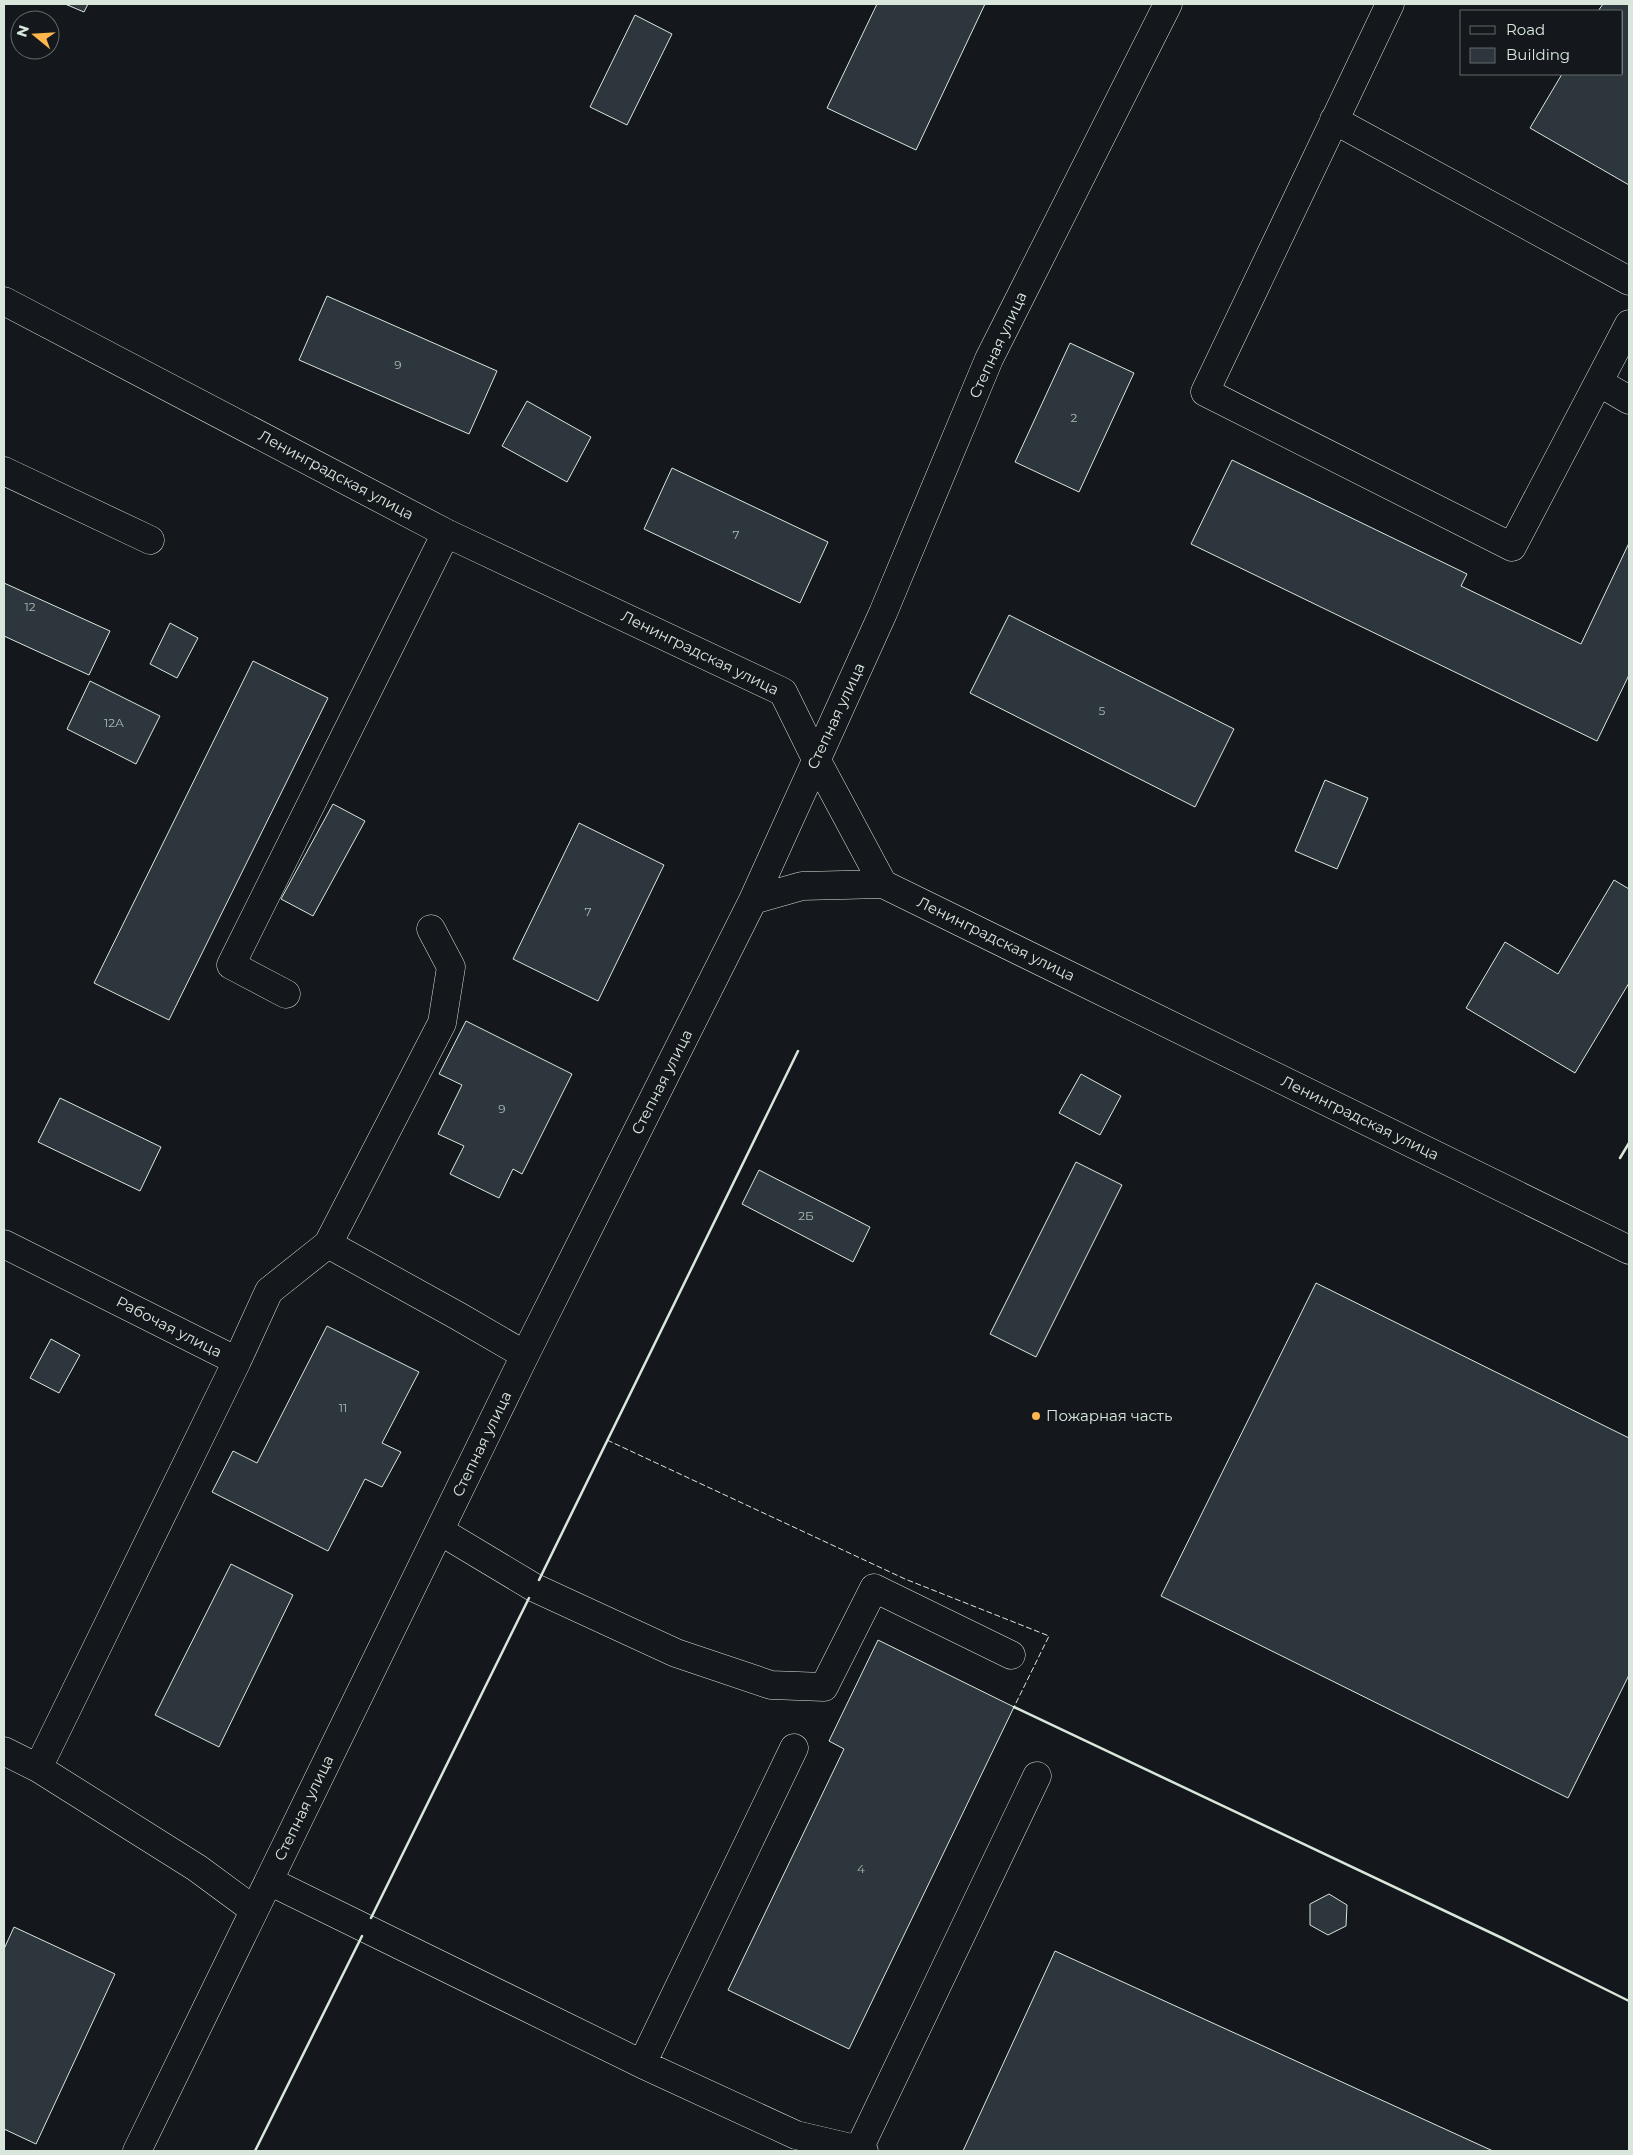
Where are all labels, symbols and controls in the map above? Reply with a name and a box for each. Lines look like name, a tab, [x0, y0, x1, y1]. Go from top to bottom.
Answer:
north arrow	[10, 10, 60, 60]
legend	[1460, 10, 1623, 75]
text: Road	[1506, 20, 1545, 39]
text: N	[12, 23, 33, 39]
text: Building	[1506, 45, 1570, 64]
street label: Степная улица	[965, 288, 1031, 401]
house number: 9	[394, 357, 402, 372]
house number: 2	[1071, 410, 1078, 425]
street label: Ленинградская улица	[255, 426, 417, 524]
house number: 7	[732, 527, 740, 542]
house number: 12	[24, 599, 36, 614]
street label: Ленинградская улица	[618, 606, 782, 699]
street label: Степная улица	[803, 659, 869, 772]
house number: 5	[1099, 703, 1106, 718]
house number: 12А	[104, 715, 124, 730]
street label: Ленинградская улица	[914, 892, 1078, 985]
house number: 7	[584, 904, 592, 919]
street label: Степная улица	[627, 1026, 696, 1137]
street label: Ленинградская улица	[1278, 1071, 1442, 1164]
house number: 9	[498, 1101, 506, 1116]
house number: 2Б	[798, 1208, 814, 1223]
street label: Рабочая улица	[113, 1292, 225, 1361]
street label: Степная улица	[448, 1388, 515, 1500]
house number: 11	[339, 1400, 347, 1415]
place label: Пожарная часть	[1046, 1406, 1172, 1425]
marker: Пожарная часть	[1030, 1410, 1042, 1422]
street label: Степная улица	[270, 1752, 337, 1864]
house number: 4	[857, 1861, 865, 1876]

